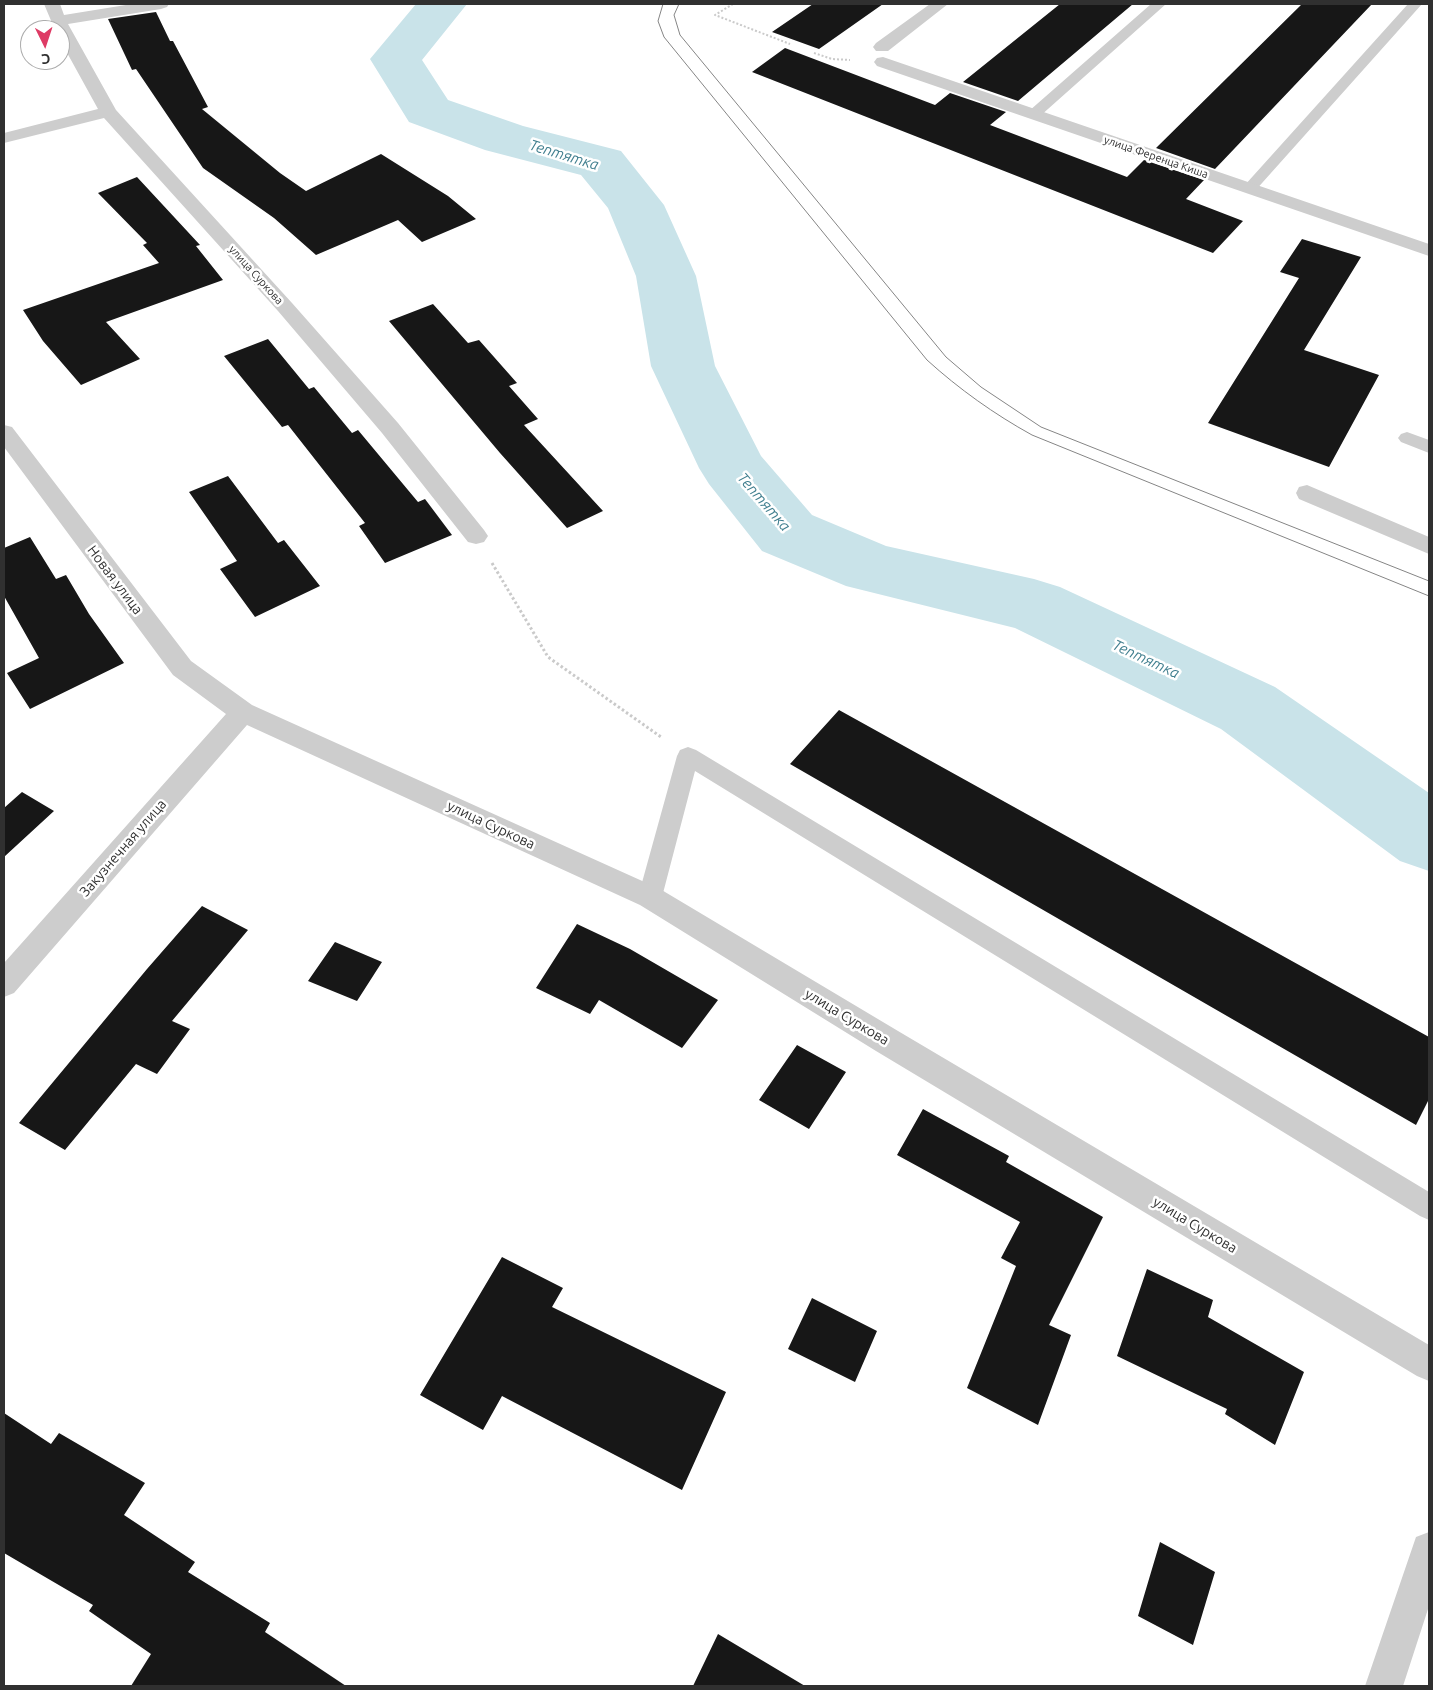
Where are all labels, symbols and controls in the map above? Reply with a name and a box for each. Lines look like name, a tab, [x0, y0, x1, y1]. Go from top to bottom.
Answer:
north arrow	[20, 20, 70, 70]
text: С	[41, 51, 51, 67]
street label: улица Ференца Киша	[1102, 133, 1210, 181]
water label: Тептятка	[527, 136, 601, 174]
street label: улица Суркова	[226, 243, 286, 307]
water label: Тептятка	[734, 469, 794, 535]
street label: Новая улица	[84, 542, 146, 618]
water label: Тептятка	[1110, 636, 1182, 682]
street label: Закузнечная улица	[76, 796, 170, 900]
street label: улица Суркова	[444, 797, 538, 853]
street label: улица Суркова	[802, 985, 892, 1049]
street label: улица Суркова	[1150, 1193, 1240, 1257]

